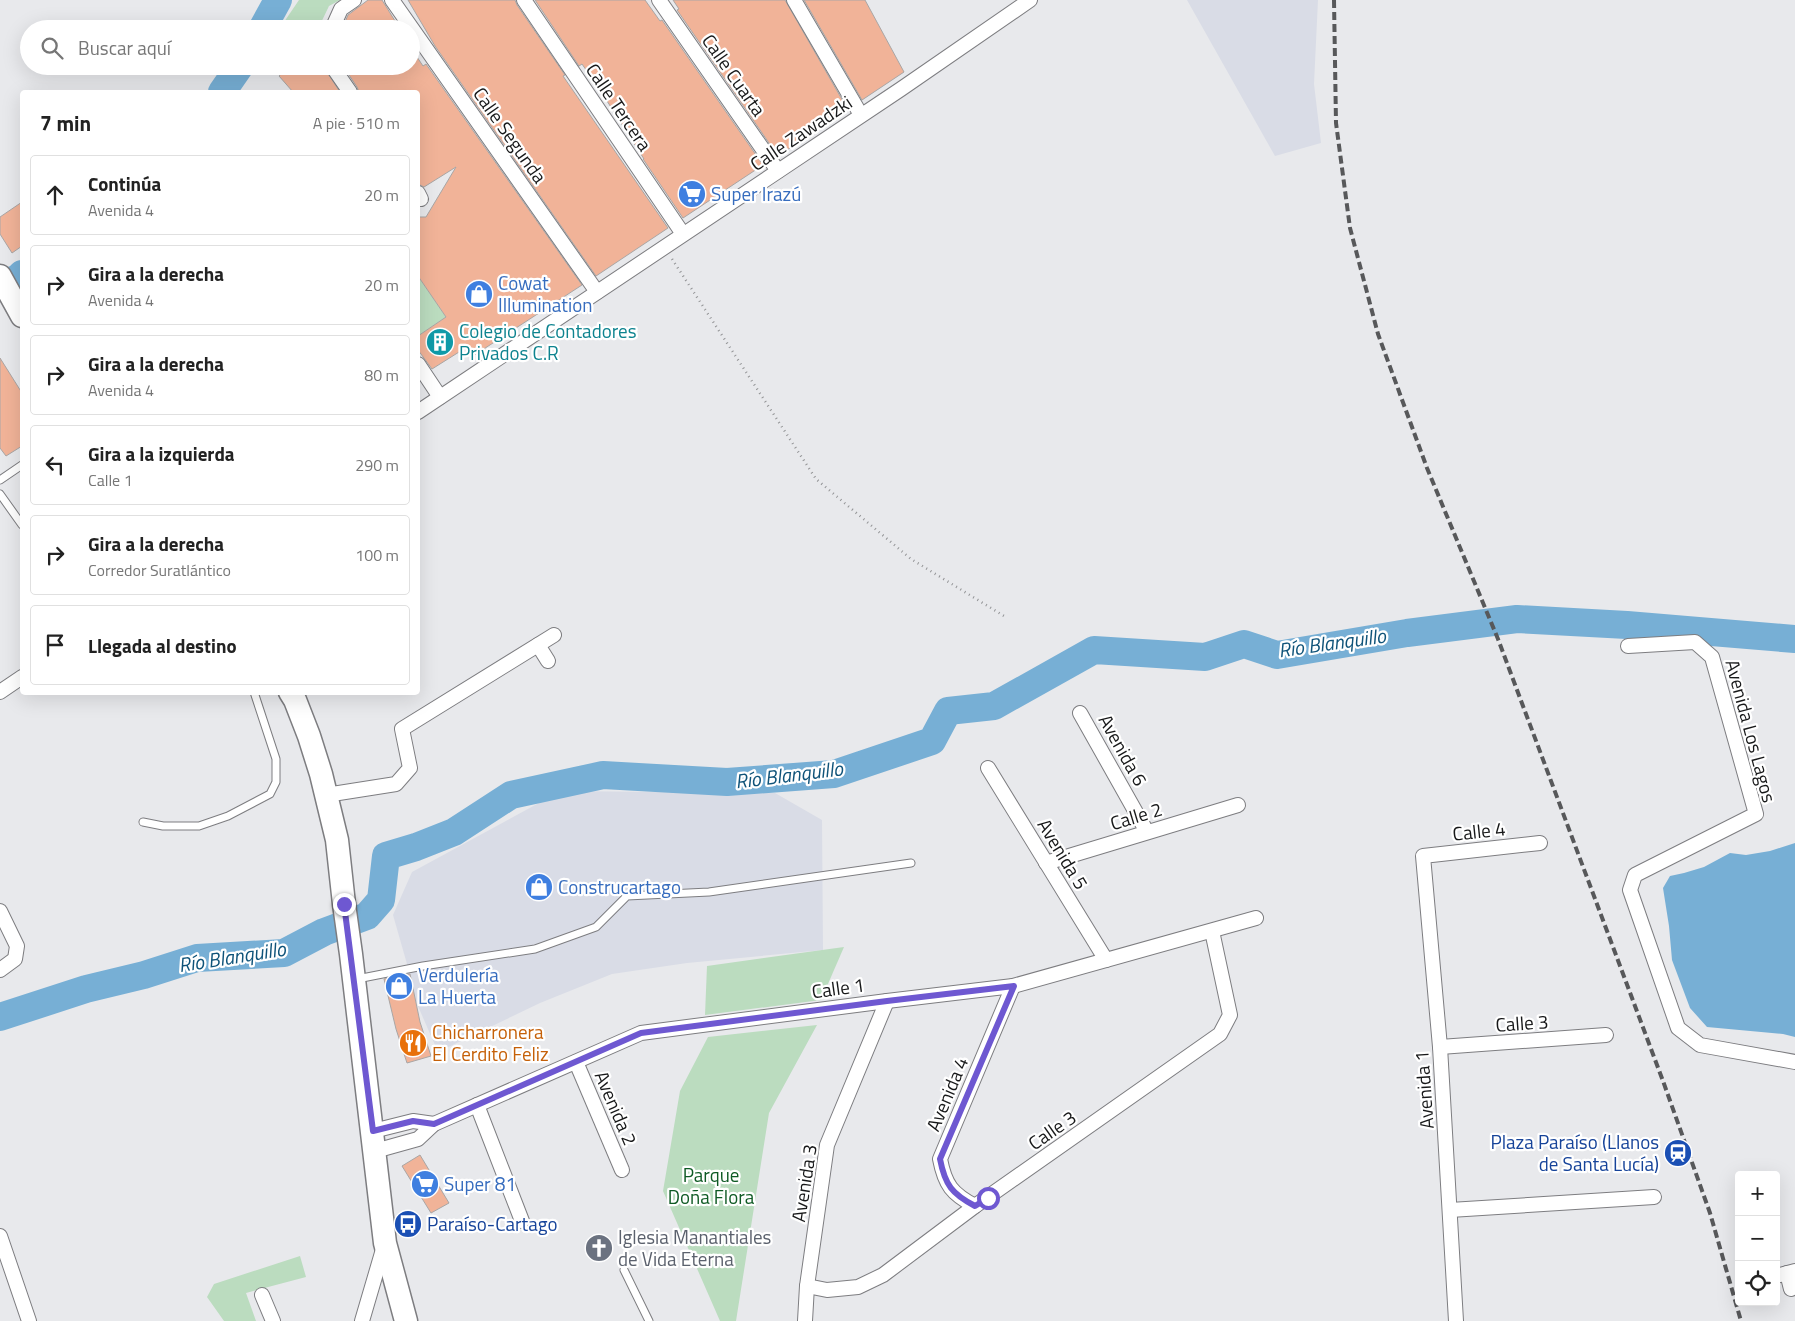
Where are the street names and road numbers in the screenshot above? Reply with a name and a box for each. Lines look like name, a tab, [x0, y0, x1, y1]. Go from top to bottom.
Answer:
street label: Calle Cuarta	[695, 28, 774, 122]
street label: Calle Tercera	[579, 57, 660, 157]
street label: Calle Segunda	[466, 81, 555, 189]
street label: Calle Zawadzki	[744, 88, 858, 178]
street label: Avenida Los Lagos	[1718, 656, 1785, 806]
street label: Avenida 6	[1092, 708, 1155, 791]
street label: Calle 2	[1106, 794, 1165, 837]
street label: Avenida 5	[1031, 813, 1096, 895]
street label: Calle 4	[1451, 813, 1507, 848]
street label: Calle 1	[810, 969, 866, 1006]
street label: Calle 3	[1494, 1006, 1549, 1039]
street label: Avenida 1	[1406, 1050, 1441, 1130]
street label: Avenida 4	[918, 1052, 975, 1136]
street label: Avenida 2	[588, 1066, 645, 1150]
street label: Calle 3	[1022, 1102, 1082, 1157]
street label: Avenida 3	[783, 1142, 824, 1224]

